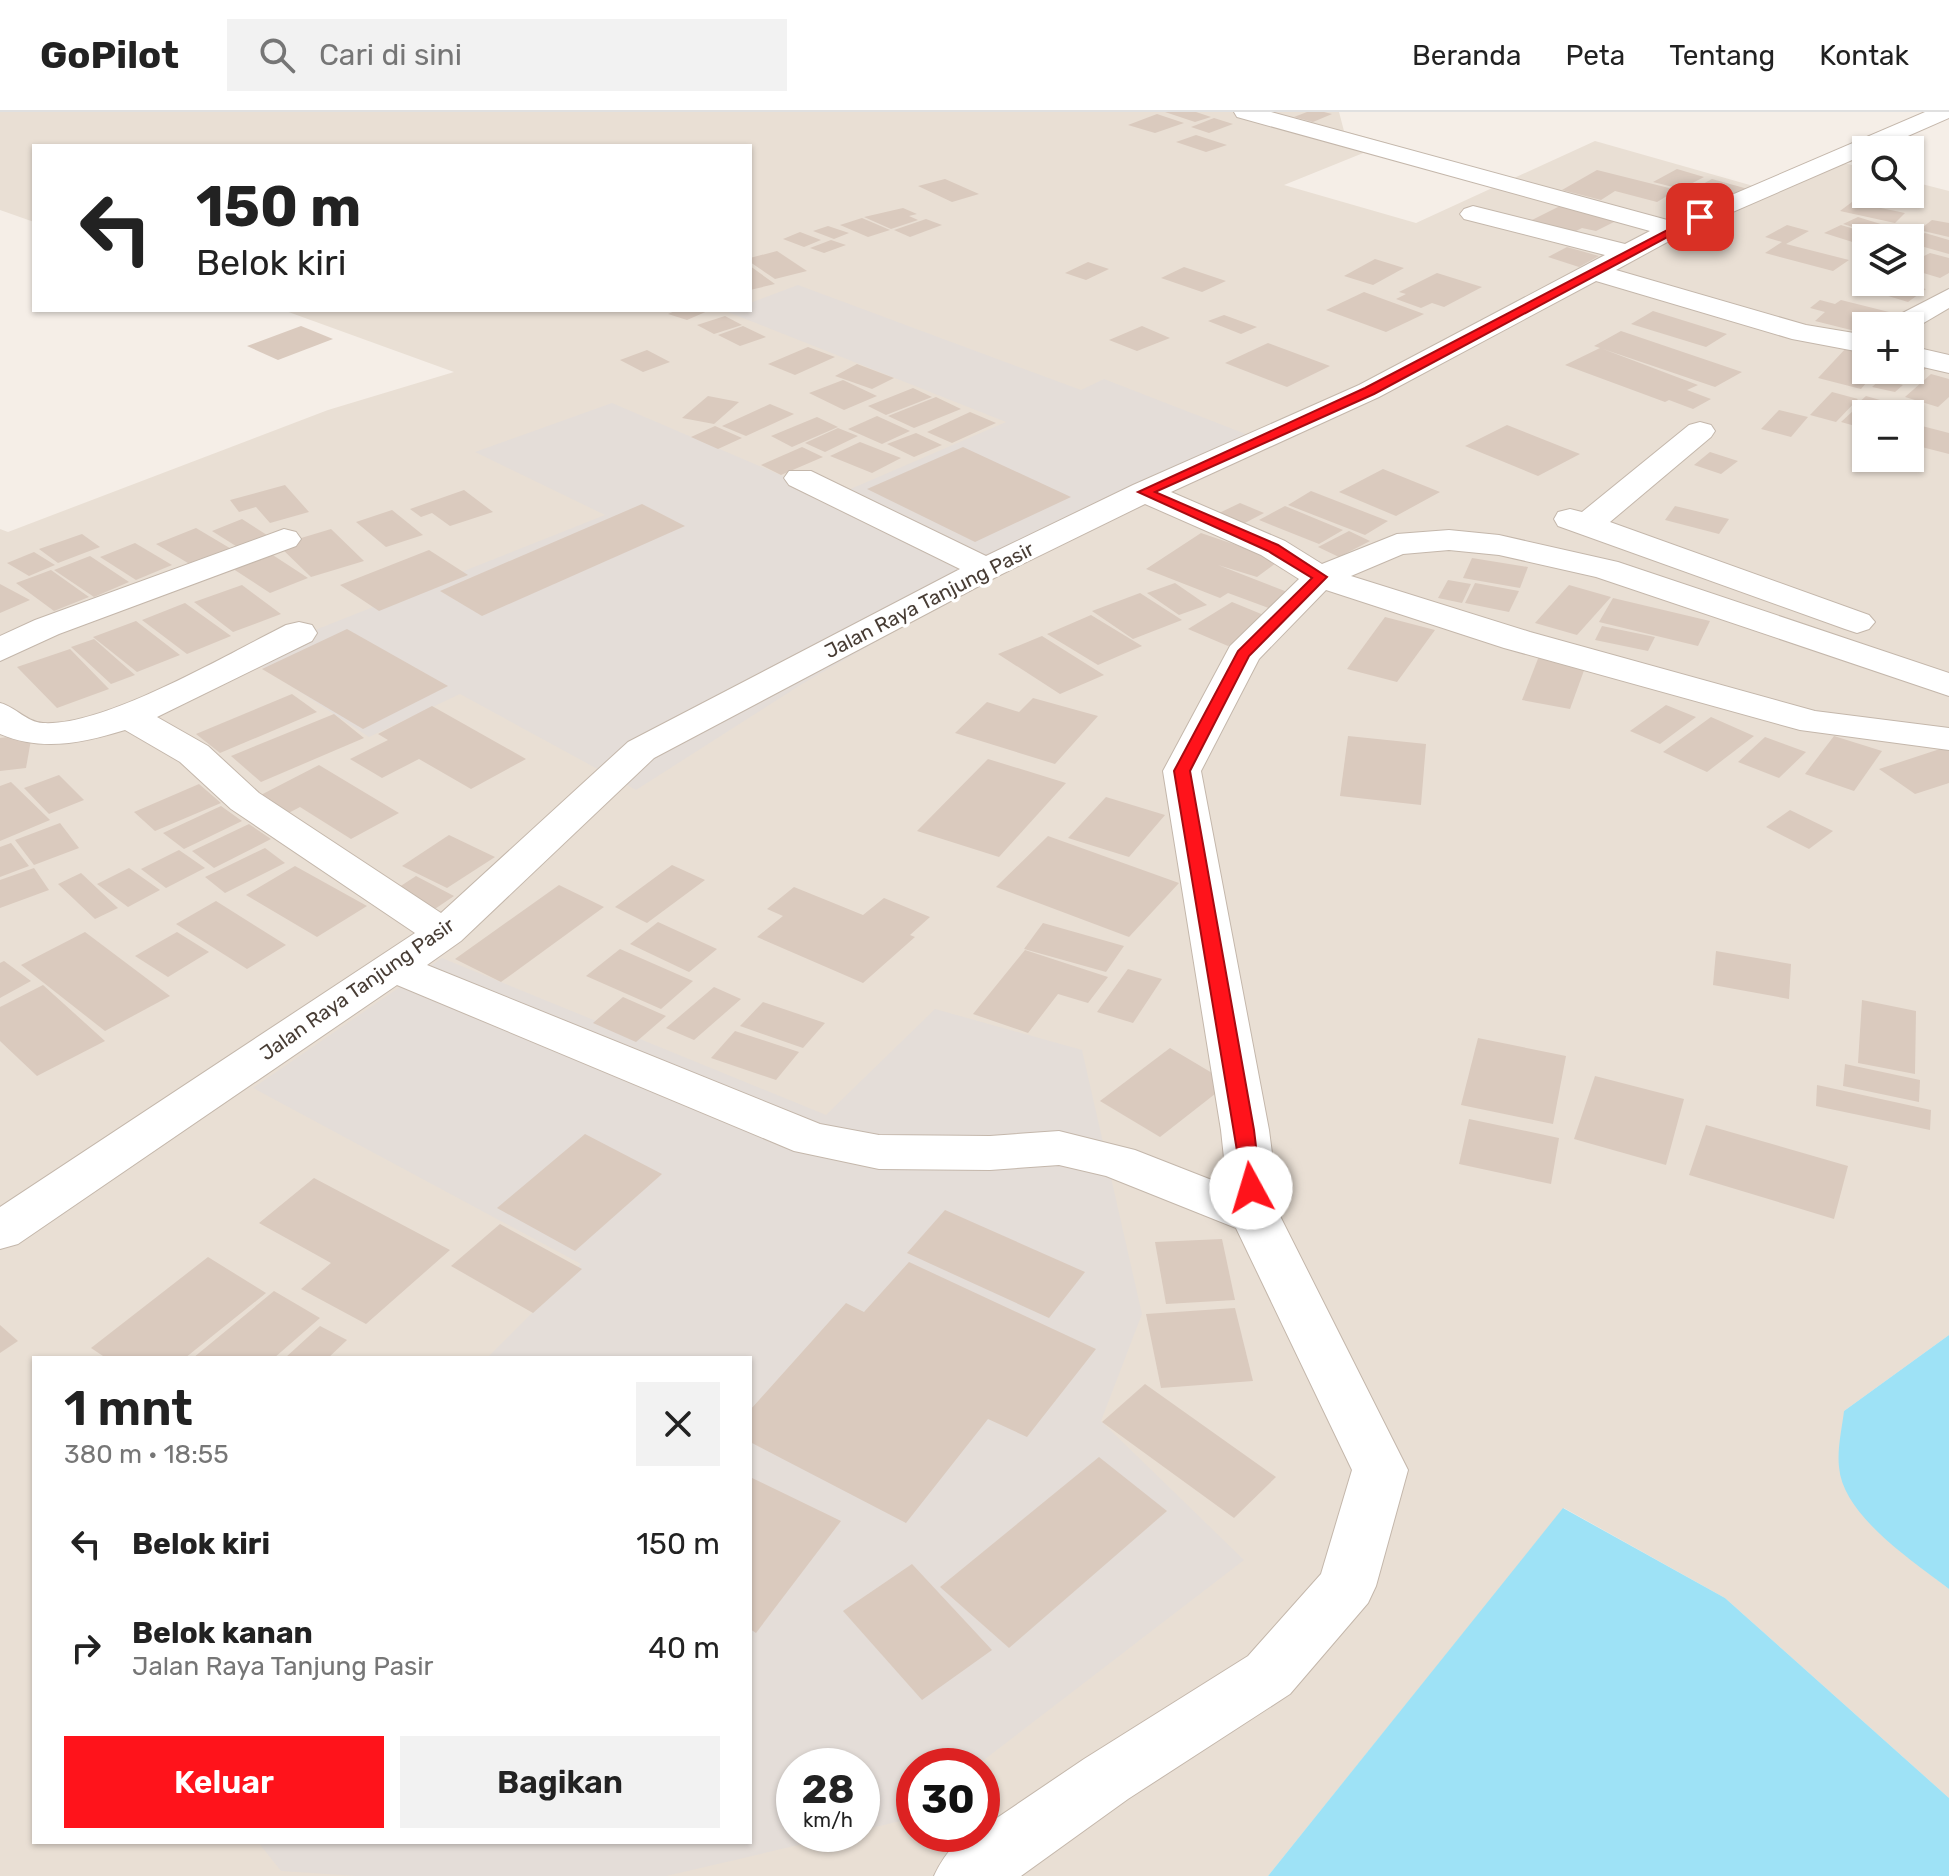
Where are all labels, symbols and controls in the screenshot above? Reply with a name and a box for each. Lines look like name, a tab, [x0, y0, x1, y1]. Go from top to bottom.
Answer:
search box	[227, 19, 787, 91]
text: GoPilot	[40, 32, 179, 78]
icon: search	[255, 33, 299, 77]
text: Cari di sini	[319, 37, 462, 73]
text: Beranda	[1412, 39, 1521, 72]
text: Peta	[1565, 39, 1625, 72]
text: Tentang	[1669, 39, 1775, 72]
text: Kontak	[1819, 39, 1909, 72]
map controls	[1852, 136, 1924, 472]
button: search	[1852, 136, 1924, 208]
text: 150 m	[196, 174, 361, 240]
icon: left	[64, 176, 168, 280]
pin	[1666, 183, 1734, 251]
icon: arrive	[1678, 195, 1722, 239]
button: layers	[1852, 224, 1924, 296]
text: Belok kiri	[196, 241, 346, 284]
button: +	[1852, 312, 1924, 384]
button: −	[1852, 400, 1924, 472]
street label: Jalan Raya Tanjung Pasir	[820, 536, 1038, 663]
street label: Jalan Raya Tanjung Pasir	[255, 912, 459, 1065]
position arrow	[1209, 1146, 1293, 1230]
text: 1 mnt	[64, 1380, 193, 1437]
button: close	[636, 1382, 720, 1466]
text: 380 m · 18:55	[64, 1439, 229, 1470]
icon: left	[64, 1522, 108, 1566]
text: Belok kiri	[132, 1526, 270, 1562]
text: 150 m	[636, 1526, 720, 1562]
text: Belok kanan	[132, 1615, 313, 1651]
icon: right	[64, 1626, 108, 1670]
text: 40 m	[648, 1630, 720, 1666]
text: Jalan Raya Tanjung Pasir	[132, 1651, 433, 1682]
button: Keluar	[64, 1736, 384, 1828]
button: Bagikan	[400, 1736, 720, 1828]
speed limit sign: 30	[896, 1748, 1000, 1852]
text: 28	[801, 1766, 855, 1813]
text: km/h	[803, 1808, 853, 1832]

